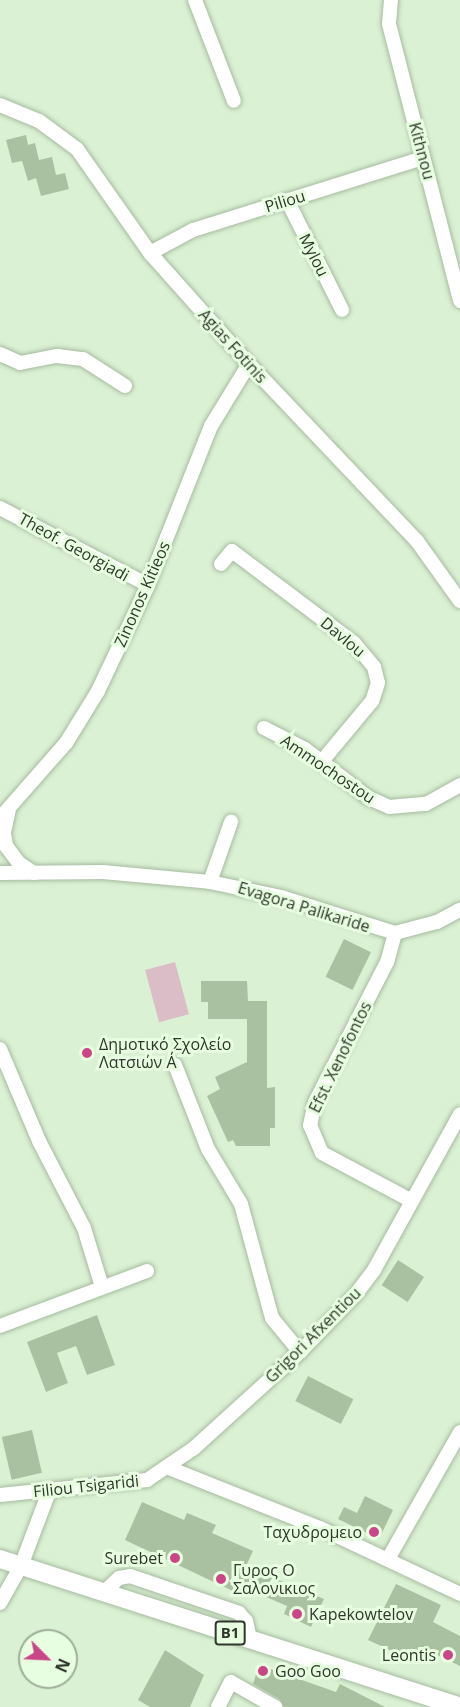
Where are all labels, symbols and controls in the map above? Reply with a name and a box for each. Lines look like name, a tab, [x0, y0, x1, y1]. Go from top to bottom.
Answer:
street label: Kithnou	[405, 120, 439, 182]
street label: Piliou	[263, 186, 307, 216]
street label: Mylou	[295, 230, 333, 280]
street label: Agias Fotinis	[195, 305, 271, 387]
street label: Theof. Georgiadi	[15, 509, 133, 585]
street label: Zinonos Kitieos	[110, 538, 174, 650]
street label: Davlou	[317, 613, 369, 661]
street label: Ammochostou	[277, 730, 379, 808]
street label: Evagora Palikaride	[236, 878, 372, 936]
street label: Efst. Xenofontos	[305, 998, 375, 1116]
place label: Δημοτικό Σχολείο Λατσιών Α΄	[99, 1034, 231, 1072]
marker: Δημοτικό Σχολείο Λατσιών Α΄	[80, 1046, 94, 1060]
street label: Grigori Afxentiou	[261, 1283, 365, 1387]
street label: Filiou Tsigaridi	[32, 1471, 140, 1501]
place label: Ταχυδρομειο	[264, 1522, 362, 1542]
marker: Ταχυδρομειο	[367, 1525, 381, 1539]
place label: Surebet	[104, 1548, 163, 1568]
marker: Surebet	[168, 1551, 182, 1565]
place label: Γυρος Ο Σαλονικιος	[233, 1560, 315, 1598]
marker: Γυρος Ο Σαλονικιος	[214, 1572, 228, 1586]
place label: Kapekowtelov	[309, 1604, 413, 1624]
marker: Kapekowtelov	[290, 1607, 304, 1621]
road number: B1	[214, 1621, 246, 1645]
north arrow	[18, 1629, 78, 1689]
place label: Leontis	[382, 1645, 436, 1665]
marker: Leontis	[441, 1648, 455, 1662]
text: N	[50, 1655, 75, 1676]
place label: Goo Goo	[275, 1661, 341, 1681]
marker: Goo Goo	[256, 1664, 270, 1678]

